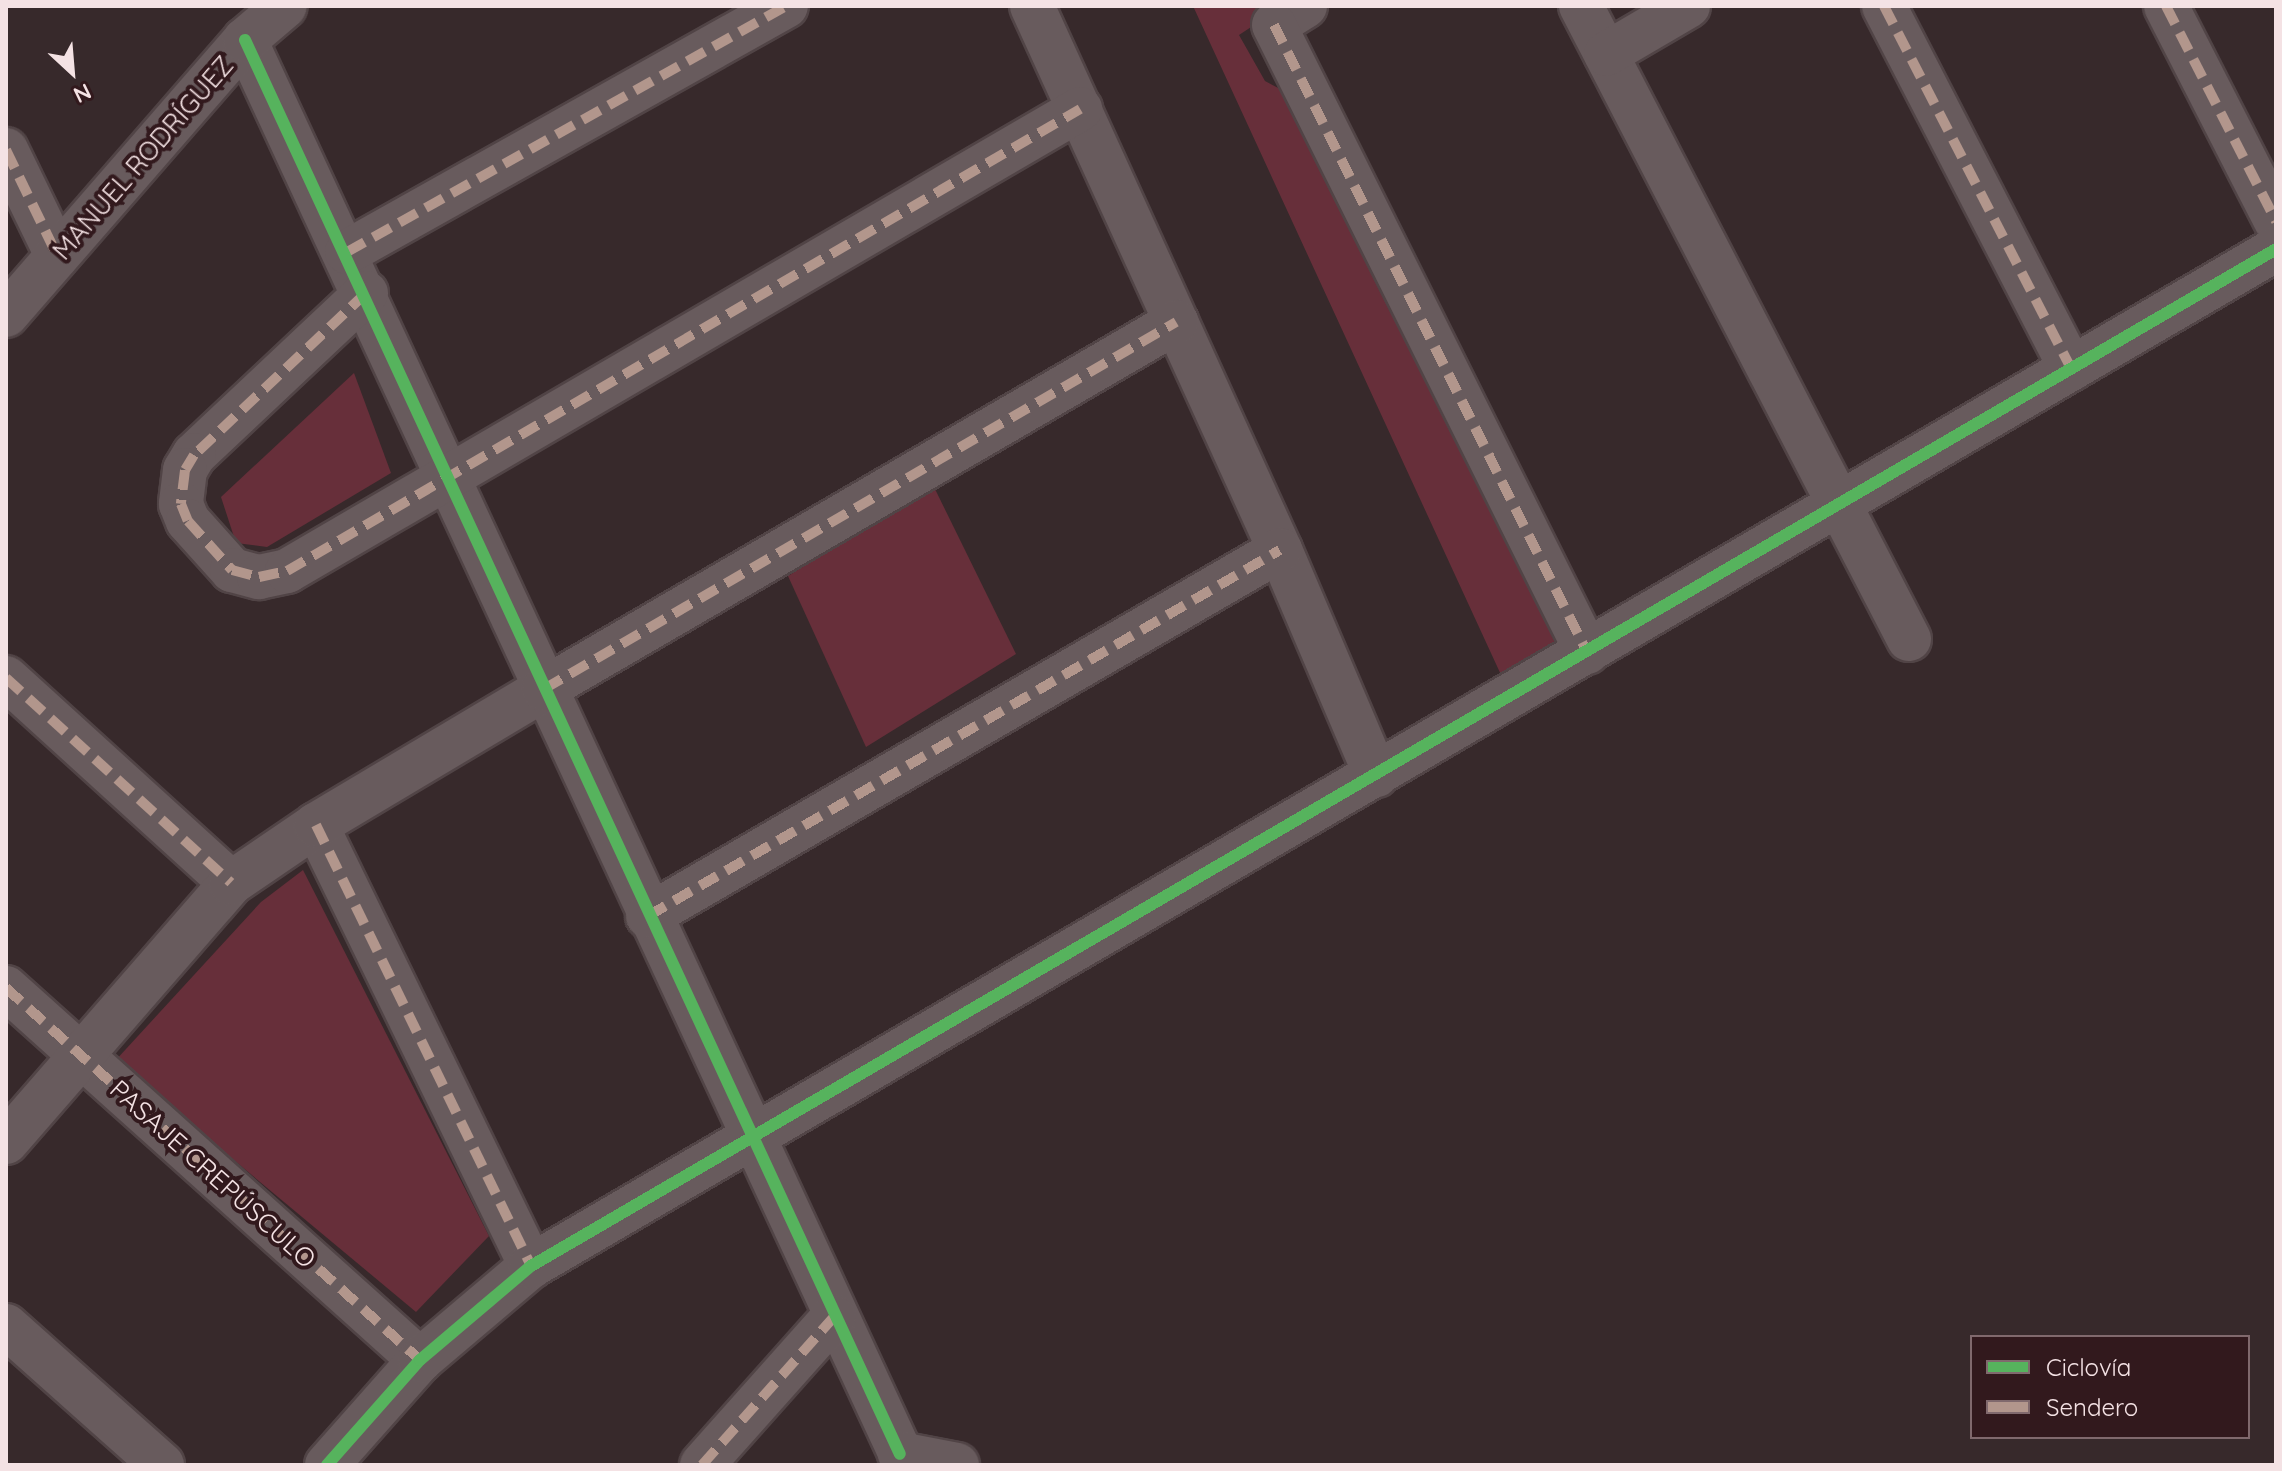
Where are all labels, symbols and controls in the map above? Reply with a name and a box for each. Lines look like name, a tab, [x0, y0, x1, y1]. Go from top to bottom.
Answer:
north arrow	[32, 32, 112, 112]
street label: MANUEL RODRÍGUEZ	[46, 50, 240, 266]
street label: PASAJE CREPÚSCULO	[104, 1073, 322, 1275]
legend	[1970, 1335, 2250, 1439]
text: Ciclovía	[2046, 1352, 2131, 1382]
text: Sendero	[2046, 1392, 2138, 1422]

